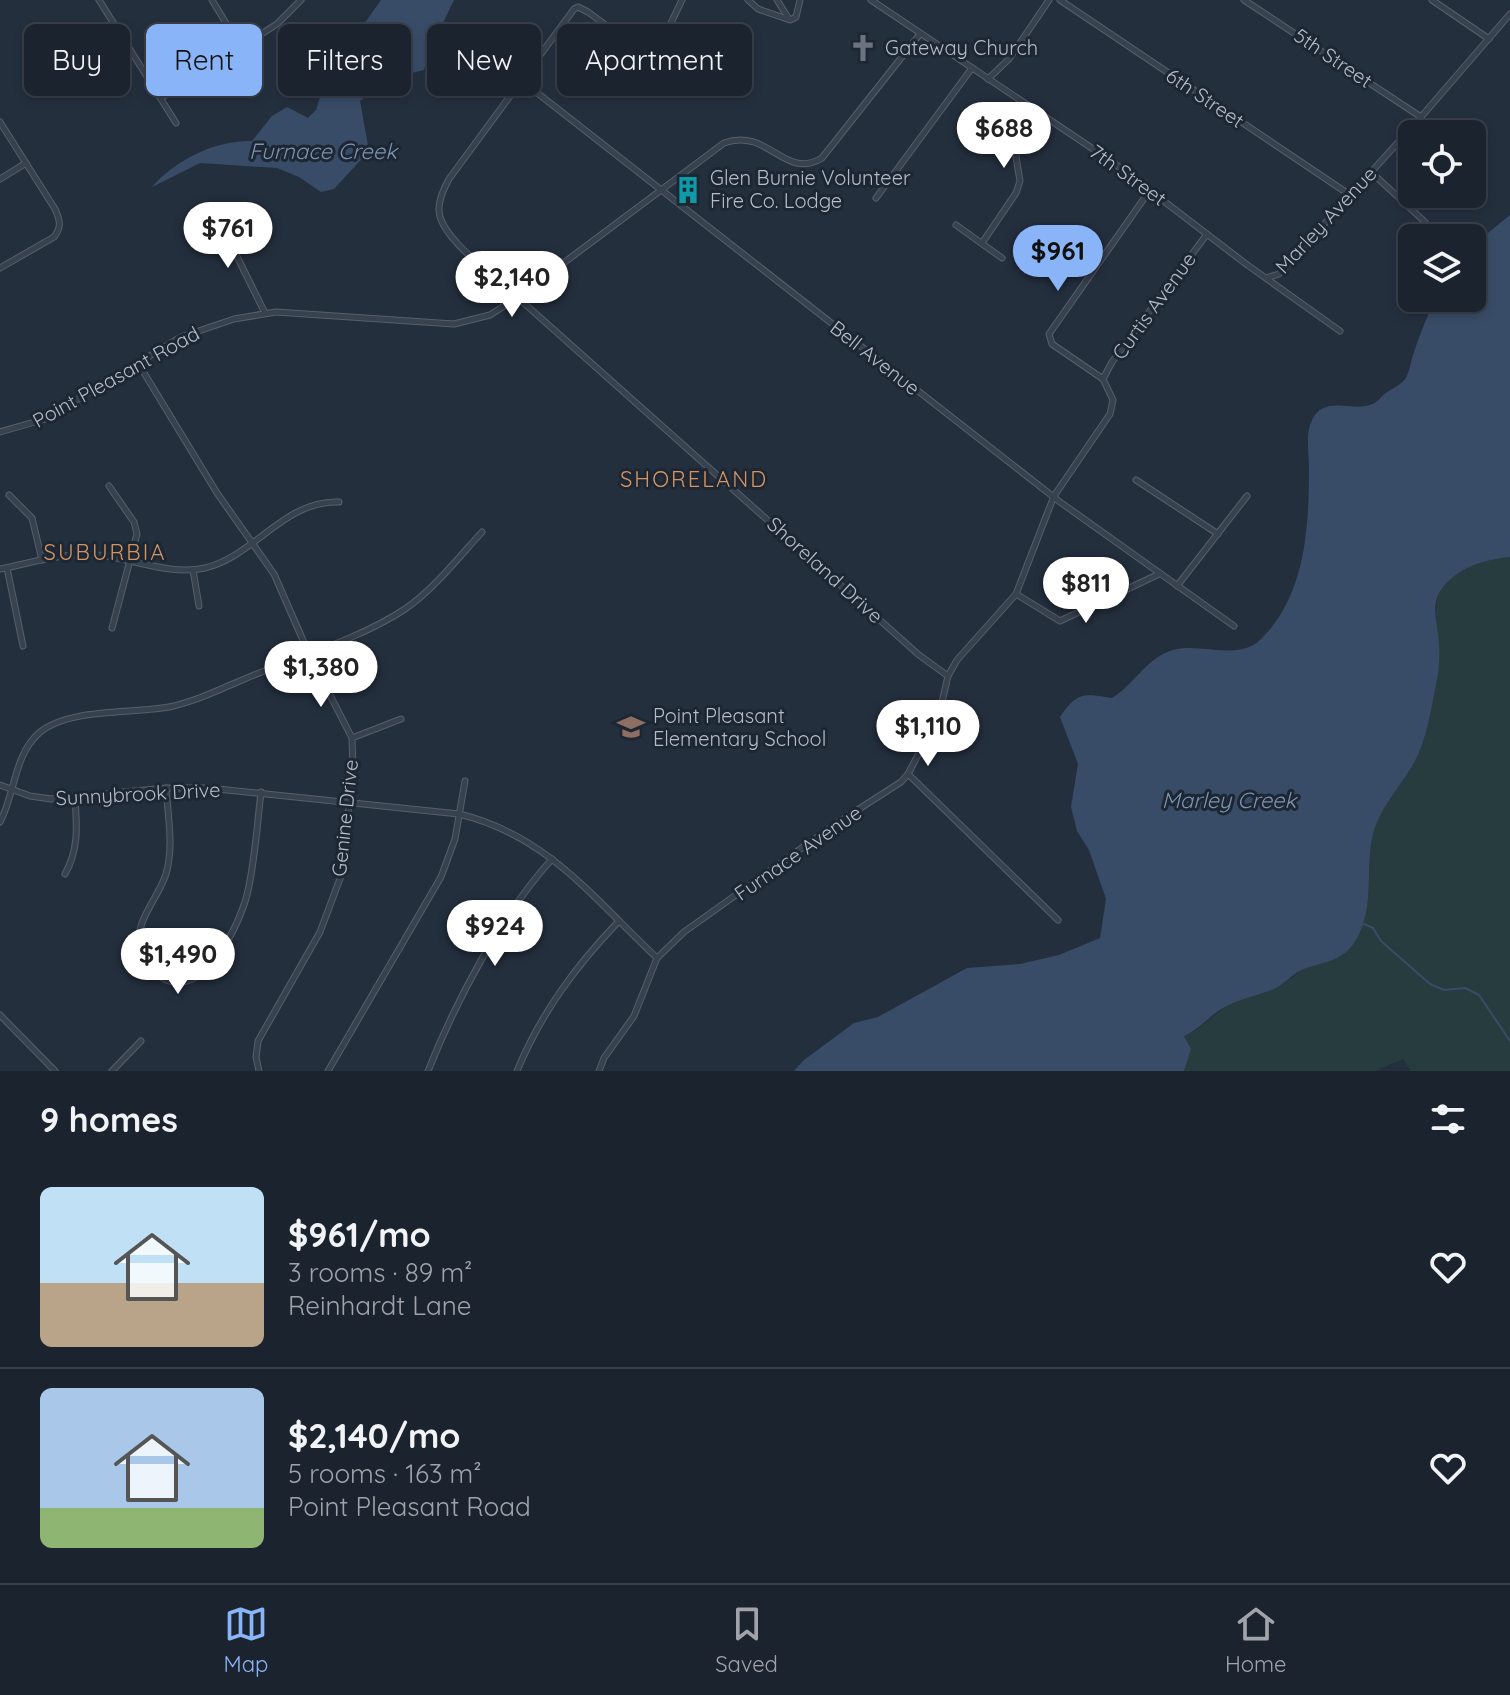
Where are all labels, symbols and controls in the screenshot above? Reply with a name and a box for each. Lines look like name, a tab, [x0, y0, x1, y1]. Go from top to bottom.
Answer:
street label: 5th Street	[1289, 22, 1377, 93]
chip: Buy	[24, 24, 130, 96]
chip: Rent	[146, 24, 262, 96]
chip: Filters	[278, 24, 411, 96]
chip: New	[427, 24, 541, 96]
chip: Apartment	[557, 24, 752, 96]
church icon: Gateway Church	[848, 33, 878, 63]
place label: Gateway Church	[885, 35, 1038, 60]
street label: 6th Street	[1161, 62, 1249, 133]
pin: $688	[957, 102, 1051, 170]
text: $688	[975, 111, 1033, 144]
map controls	[1398, 120, 1486, 312]
button: locate	[1398, 120, 1486, 208]
water label: Furnace Creek	[249, 137, 399, 165]
street label: 7th Street	[1085, 138, 1172, 211]
street label: Marley Avenue	[1270, 161, 1382, 278]
place label: Glen Burnie Volunteer Fire Co. Lodge	[710, 165, 911, 213]
building icon: Glen Burnie Volunteer Fire Co. Lodge	[673, 175, 703, 205]
pin: $761	[181, 202, 275, 270]
text: $761	[202, 211, 255, 244]
button: layers	[1398, 224, 1486, 312]
pin: $961	[1011, 225, 1105, 293]
text: $961	[1031, 234, 1085, 267]
street label: Curtis Avenue	[1106, 247, 1201, 364]
pin: $2,140	[447, 251, 577, 319]
text: $2,140	[473, 260, 551, 293]
street label: Bell Avenue	[825, 315, 925, 401]
street label: Point Pleasant Road	[28, 320, 203, 433]
district label: SHORELAND	[620, 465, 768, 493]
street label: Shoreland Drive	[762, 511, 888, 628]
district label: SUBURBIA	[44, 538, 166, 566]
pin: $811	[1039, 557, 1133, 625]
text: $811	[1061, 566, 1111, 599]
pin: $1,380	[256, 641, 386, 709]
text: $1,380	[283, 650, 359, 683]
pin: $1,110	[863, 700, 993, 768]
place label: Point Pleasant Elementary School	[653, 703, 826, 751]
text: $1,110	[894, 709, 962, 742]
school or university icon: Point Pleasant Elementary School	[616, 712, 646, 742]
street label: Genine Drive	[326, 758, 363, 878]
street label: Sunnybrook Drive	[55, 777, 221, 810]
water label: Marley Creek	[1162, 786, 1299, 814]
street label: Furnace Avenue	[729, 800, 866, 906]
pin: $924	[448, 900, 542, 968]
text: $924	[465, 909, 525, 942]
pin: $1,490	[113, 928, 243, 996]
text: $1,490	[139, 937, 217, 970]
icon: filters	[1426, 1097, 1470, 1141]
text: 9 homes	[40, 1098, 178, 1141]
text: $961/mo	[288, 1213, 431, 1256]
icon: home	[104, 1219, 200, 1315]
icon: heart	[1426, 1245, 1470, 1289]
text: 3 rooms · 89 m²	[288, 1256, 472, 1289]
text: Reinhardt Lane	[288, 1289, 472, 1322]
text: $2,140/mo	[288, 1414, 461, 1457]
icon: home	[104, 1420, 200, 1516]
icon: heart	[1426, 1446, 1470, 1490]
text: 5 rooms · 163 m²	[288, 1457, 482, 1490]
text: Point Pleasant Road	[288, 1490, 531, 1523]
tab: Map	[223, 1602, 268, 1678]
tab: Saved	[715, 1602, 778, 1678]
tab: Home	[1225, 1602, 1287, 1678]

